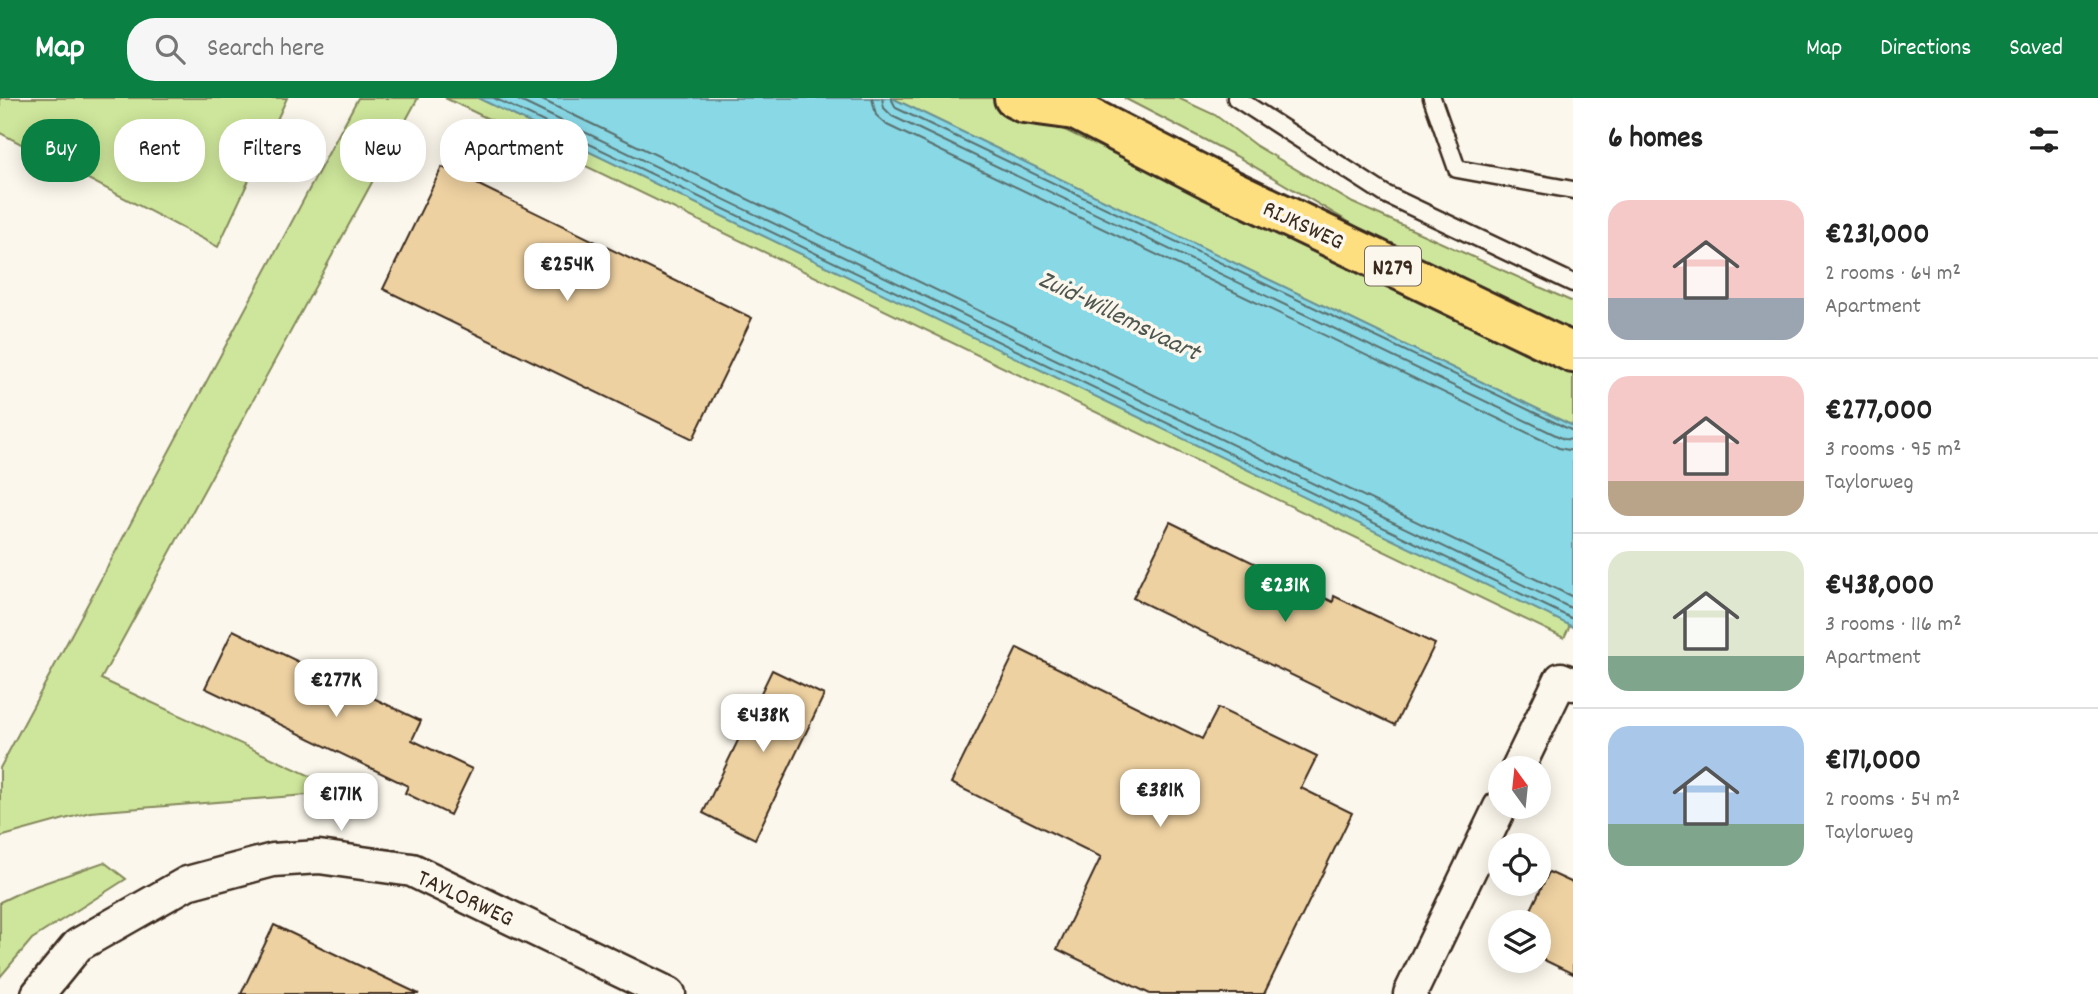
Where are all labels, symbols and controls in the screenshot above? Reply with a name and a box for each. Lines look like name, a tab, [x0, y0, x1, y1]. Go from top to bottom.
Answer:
search box	[127, 18, 617, 81]
text: Map	[35, 26, 85, 73]
icon: search	[151, 30, 189, 68]
text: Search here	[207, 31, 325, 68]
text: Map	[1806, 32, 1842, 66]
text: Directions	[1880, 32, 1971, 66]
text: Saved	[2009, 32, 2063, 66]
chip: Buy	[21, 119, 100, 182]
chip: Rent	[114, 119, 205, 182]
chip: Filters	[219, 119, 326, 182]
chip: New	[340, 119, 426, 182]
chip: Apartment	[440, 119, 588, 182]
text: 6 homes	[1608, 119, 1703, 162]
icon: filters	[2025, 121, 2063, 159]
street label: RIJKSWEG	[1256, 193, 1349, 260]
text: €231,000	[1825, 215, 1930, 258]
icon: home	[1664, 228, 1748, 312]
pin: €254K	[518, 244, 616, 303]
road number: N279	[1365, 246, 1421, 286]
text: €254K	[540, 249, 594, 282]
text: 2 rooms · 64 m²	[1825, 258, 1961, 291]
water label: Zuid-Willemsvaart	[1032, 262, 1208, 373]
text: Apartment	[1825, 291, 1921, 324]
text: €277,000	[1825, 391, 1933, 434]
icon: home	[1664, 404, 1748, 488]
text: 3 rooms · 95 m²	[1825, 434, 1961, 467]
text: Taylorweg	[1825, 467, 1914, 500]
pin: €231K	[1236, 564, 1334, 624]
text: €438,000	[1825, 566, 1934, 609]
text: €231K	[1261, 570, 1309, 603]
icon: home	[1664, 579, 1748, 663]
text: 3 rooms · 116 m²	[1825, 609, 1962, 642]
text: Apartment	[1825, 642, 1921, 675]
pin: €277K	[287, 660, 385, 719]
text: €277K	[310, 665, 362, 698]
pin: €438K	[714, 694, 812, 754]
text: €438K	[737, 700, 789, 733]
text: €171,000	[1825, 741, 1921, 784]
icon: home	[1664, 754, 1748, 838]
north arrow	[1488, 756, 1550, 819]
map controls	[1488, 756, 1551, 973]
pin: €381K	[1111, 770, 1209, 829]
pin: €171K	[292, 774, 390, 833]
text: €381K	[1136, 775, 1184, 808]
text: €171K	[320, 779, 362, 812]
text: 2 rooms · 54 m²	[1825, 784, 1960, 817]
text: Taylorweg	[1825, 817, 1914, 850]
button: locate	[1488, 833, 1551, 896]
street label: TAYLORWEG	[411, 862, 519, 937]
button: layers	[1488, 910, 1551, 973]

